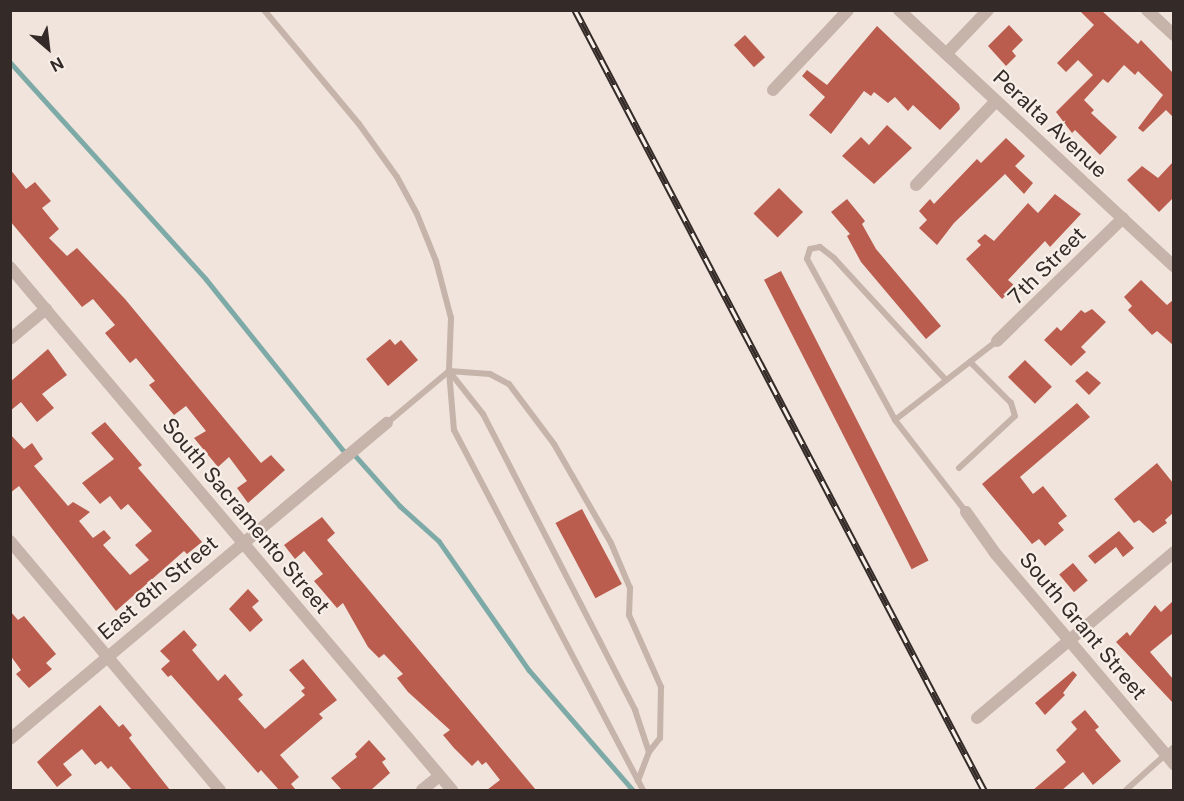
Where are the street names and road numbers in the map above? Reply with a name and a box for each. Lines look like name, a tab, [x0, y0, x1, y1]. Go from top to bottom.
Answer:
street label: Peralta Avenue	[988, 65, 1112, 183]
street label: 7th Street	[1003, 222, 1091, 310]
street label: South Sacramento Street	[157, 413, 335, 619]
street label: East 8th Street	[93, 531, 223, 645]
street label: South Grant Street	[1014, 547, 1152, 705]

